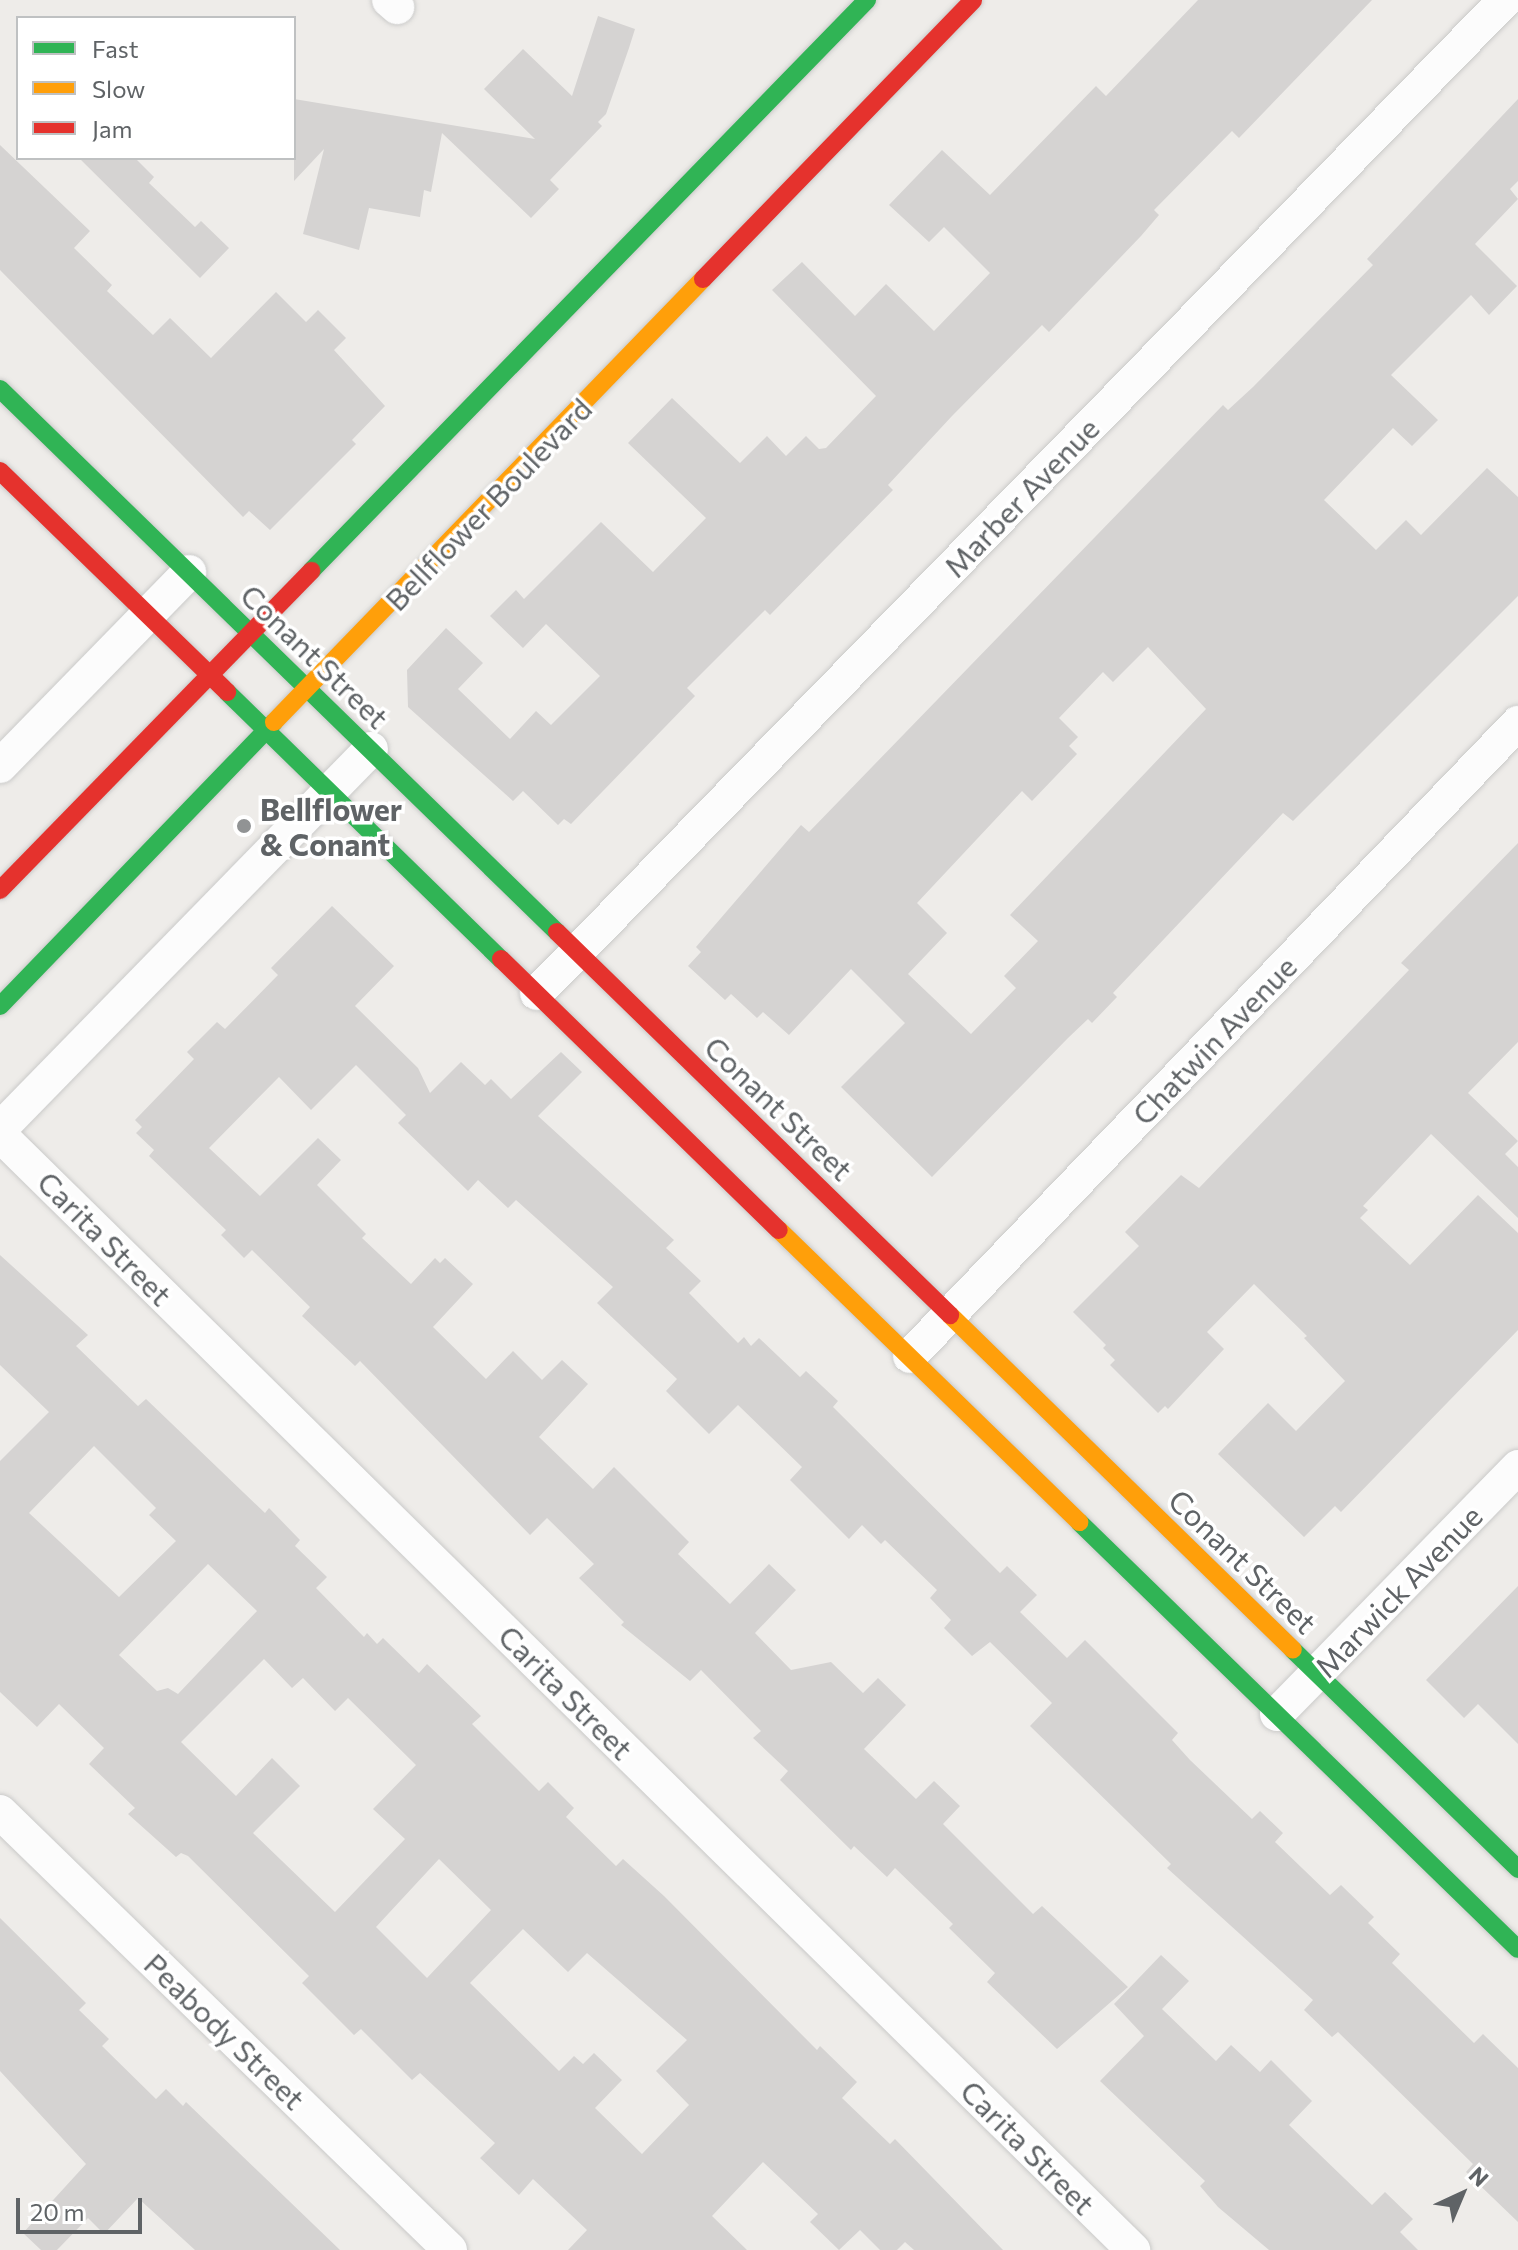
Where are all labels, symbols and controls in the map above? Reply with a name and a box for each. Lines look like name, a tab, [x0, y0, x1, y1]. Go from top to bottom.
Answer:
legend	[16, 16, 296, 160]
text: Fast	[92, 34, 139, 63]
text: Slow	[92, 74, 145, 103]
text: Jam	[92, 114, 132, 143]
street label: Bellflower Boulevard	[377, 390, 599, 618]
street label: Marber Avenue	[936, 410, 1106, 584]
street label: Conant Street	[234, 577, 396, 735]
place label: Bellflower & Conant	[260, 791, 402, 862]
marker: Bellflower & Conant	[235, 817, 253, 835]
street label: Chatwin Avenue	[1125, 948, 1303, 1132]
street label: Conant Street	[698, 1029, 860, 1187]
street label: Carita Street	[31, 1164, 179, 1312]
street label: Conant Street	[1162, 1482, 1324, 1640]
street label: Marwick Avenue	[1307, 1498, 1489, 1684]
street label: Carita Street	[492, 1618, 640, 1766]
street label: Peabody Street	[137, 1946, 313, 2116]
street label: Carita Street	[954, 2073, 1102, 2221]
north arrow	[1422, 2154, 1502, 2234]
text: N	[1464, 2161, 1494, 2192]
scale bar	[20, 2182, 146, 2232]
text: 20 m	[30, 2197, 84, 2226]

